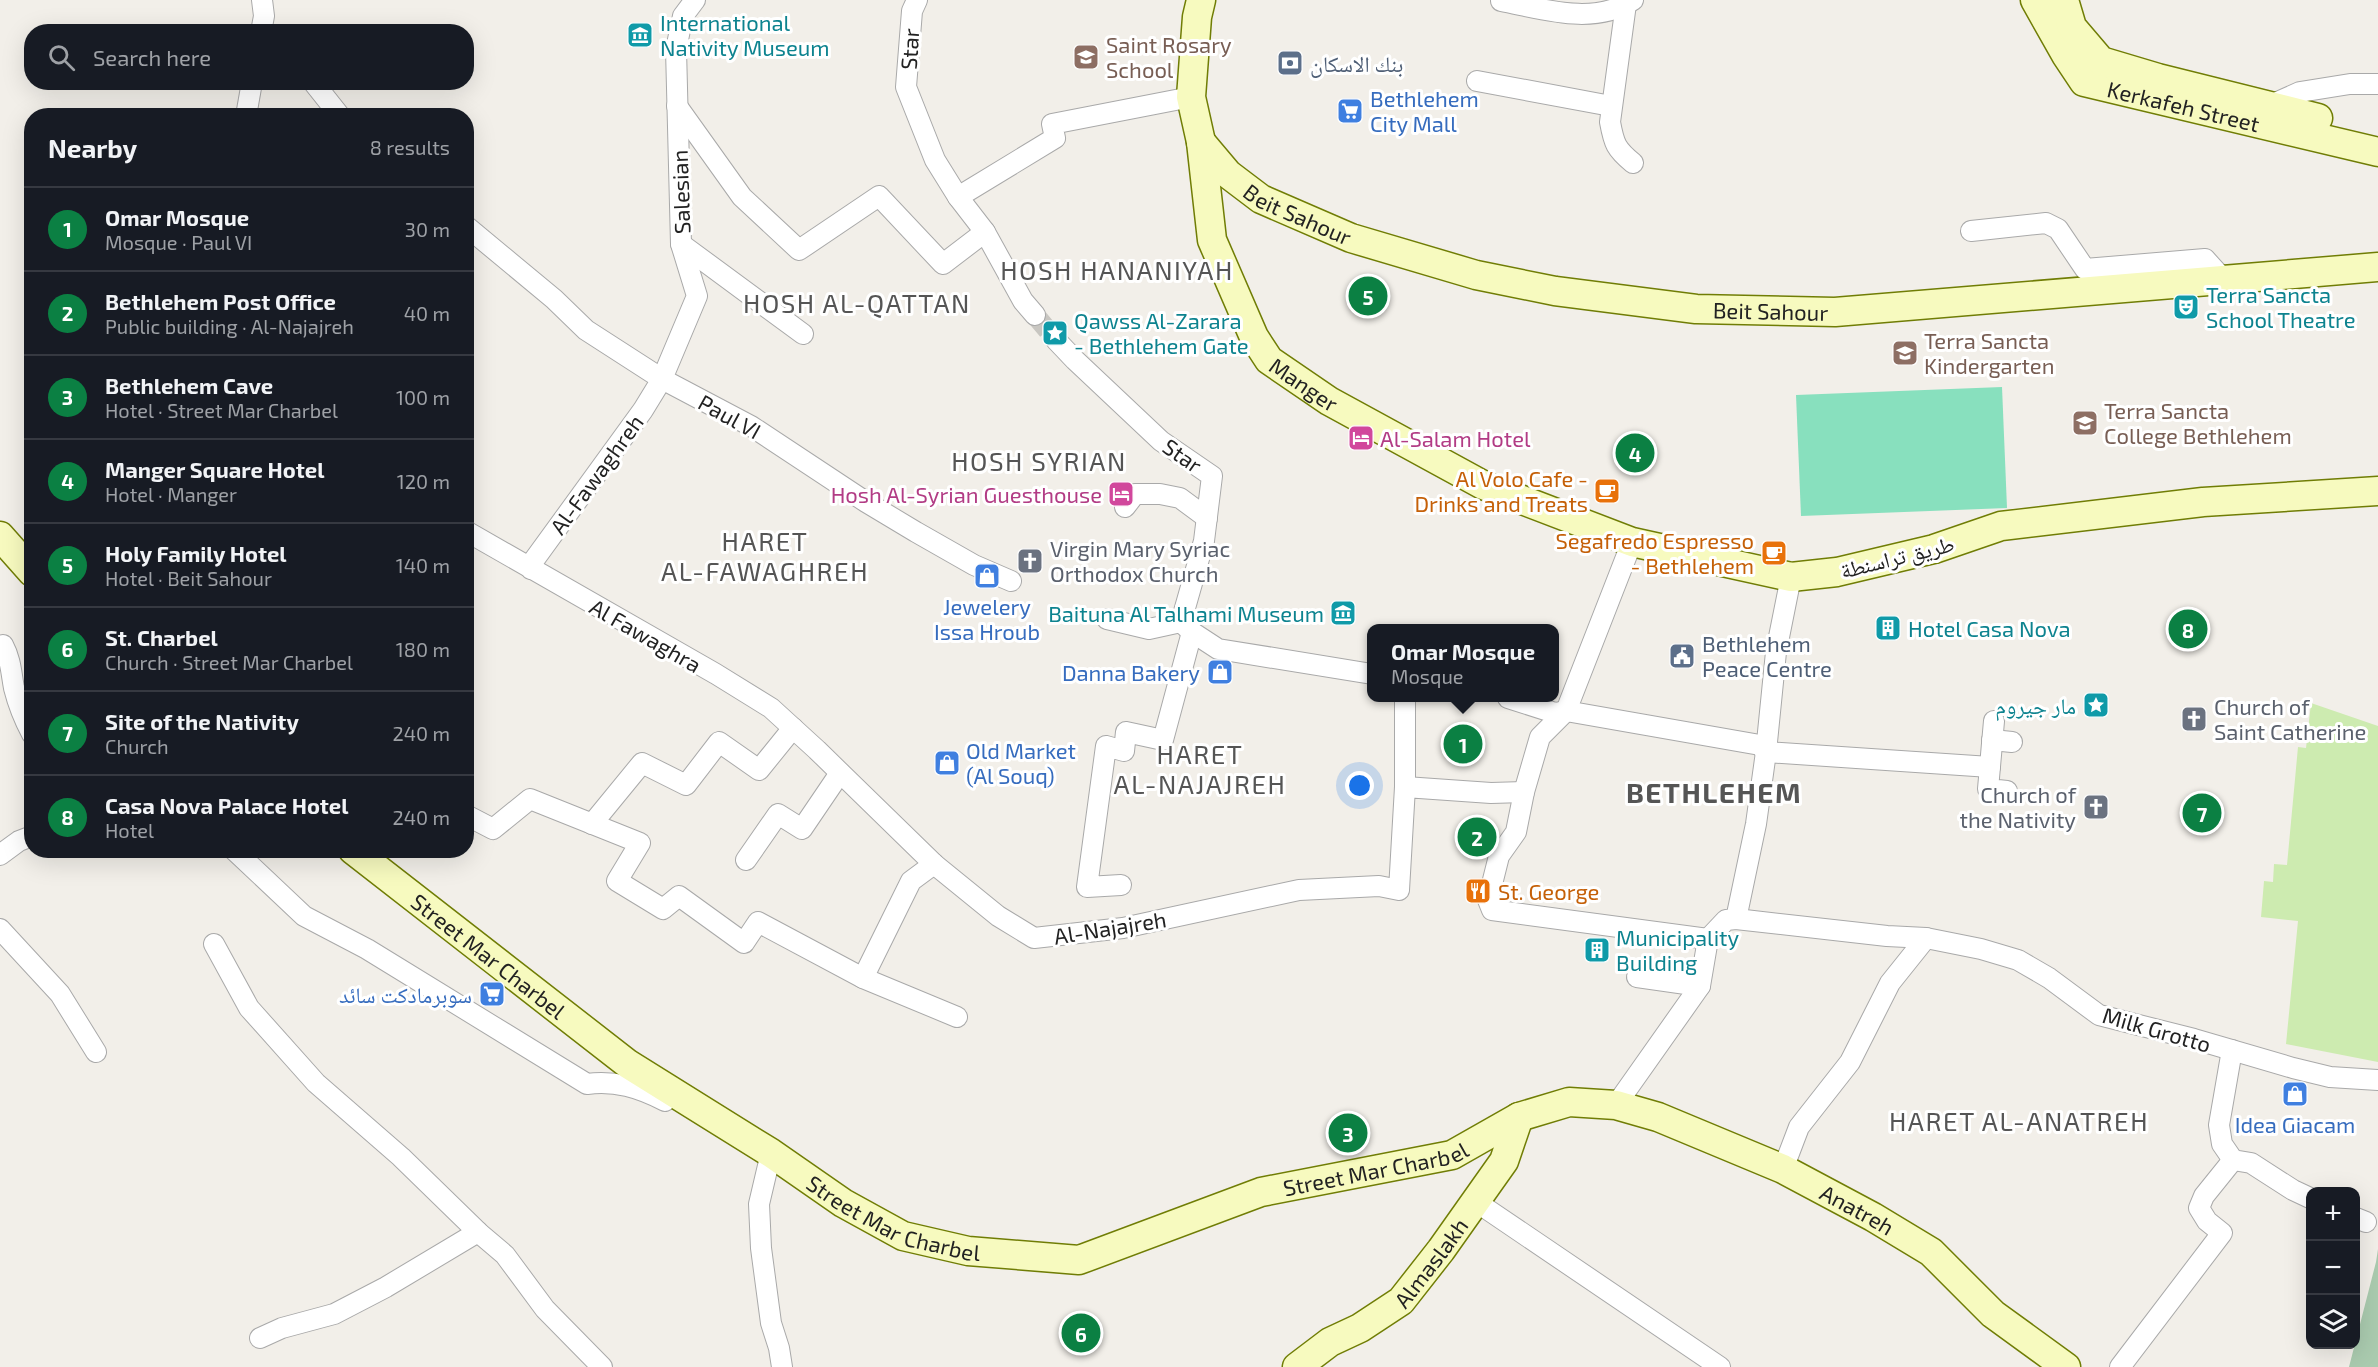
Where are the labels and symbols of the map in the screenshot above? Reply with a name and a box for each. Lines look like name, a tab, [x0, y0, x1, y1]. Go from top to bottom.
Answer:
place label: International Nativity Museum	[660, 9, 830, 60]
museum icon: International Nativity Museum	[625, 20, 655, 50]
street label: Star	[895, 27, 923, 71]
place label: Saint Rosary School	[1106, 31, 1232, 82]
school or university icon: Saint Rosary School	[1071, 42, 1101, 72]
bank icon: بنك الاسكان	[1275, 48, 1305, 78]
place label: بنك الاسكان	[1310, 50, 1403, 78]
street label: Kerkafeh Street	[2105, 75, 2262, 136]
place label: Bethlehem City Mall	[1370, 85, 1479, 136]
supermarket icon: Bethlehem City Mall	[1335, 96, 1365, 126]
street label: Salesian	[666, 149, 694, 235]
street label: Beit Sahour	[1239, 178, 1356, 250]
district label: HOSH HANANIYAH	[1000, 254, 1234, 285]
pin: 5	[1348, 274, 1388, 318]
place label: Terra Sancta School Theatre	[2206, 281, 2355, 332]
district label: HOSH AL-QATTAN	[743, 287, 971, 318]
theatre icon: Terra Sancta School Theatre	[2171, 292, 2201, 322]
street label: Beit Sahour	[1713, 296, 1829, 325]
place label: Qawss Al-Zarara - Bethlehem Gate	[1074, 307, 1249, 358]
place icon: Qawss Al-Zarara - Bethlehem Gate	[1040, 318, 1070, 348]
place label: Terra Sancta Kindergarten	[1924, 327, 2054, 378]
school or university icon: Terra Sancta Kindergarten	[1890, 338, 1920, 368]
street label: Manger	[1265, 351, 1343, 416]
street label: Paul VI	[694, 388, 766, 444]
place label: Terra Sancta College Bethlehem	[2104, 397, 2292, 448]
school or university icon: Terra Sancta College Bethlehem	[2070, 408, 2100, 438]
street label: Al-Fawaghreh	[544, 409, 648, 539]
hotel icon: Al-Salam Hotel	[1346, 423, 1376, 453]
place label: Al-Salam Hotel	[1380, 425, 1531, 451]
pin: 4	[1616, 430, 1654, 476]
street label: Star	[1159, 432, 1208, 478]
district label: HOSH SYRIAN	[951, 445, 1127, 476]
place label: Al Volo Cafe - Drinks and Treats	[1414, 465, 1588, 516]
cafe icon: Al Volo Cafe - Drinks and Treats	[1592, 476, 1622, 506]
hotel icon: Hosh Al-Syrian Guesthouse	[1106, 479, 1136, 509]
place label: Hosh Al-Syrian Guesthouse	[831, 481, 1102, 507]
district label: HARET AL-FAWAGHREH	[661, 525, 869, 586]
place label: Segafredo Espresso - Bethlehem	[1555, 527, 1754, 578]
street label: طريق تراسنطة	[1837, 529, 1957, 585]
place label: Virgin Mary Syriac Orthodox Church	[1050, 535, 1230, 586]
cafe icon: Segafredo Espresso - Bethlehem	[1759, 538, 1789, 568]
church icon: Virgin Mary Syriac Orthodox Church	[1015, 546, 1045, 576]
shop icon: Jewelery Issa Hroub	[972, 561, 1002, 591]
street label: Al Fawaghra	[586, 593, 706, 677]
place label: Jewelery Issa Hroub	[934, 593, 1040, 644]
museum icon: Baituna Al Talhami Museum	[1328, 598, 1358, 628]
place label: Baituna Al Talhami Museum	[1048, 600, 1324, 626]
pin: 8	[2168, 606, 2208, 652]
building icon: Hotel Casa Nova	[1873, 613, 1903, 643]
place label: Hotel Casa Nova	[1908, 615, 2071, 641]
place label: Bethlehem Peace Centre	[1702, 630, 1832, 681]
public building icon: Bethlehem Peace Centre	[1667, 641, 1697, 671]
shop icon: Danna Bakery	[1205, 657, 1235, 687]
place label: Danna Bakery	[1062, 659, 1200, 685]
place icon: مار جيروم	[2081, 690, 2111, 720]
place label: مار جيروم	[1995, 692, 2076, 721]
place label: Church of Saint Catherine	[2214, 693, 2366, 744]
church icon: Church of Saint Catherine	[2179, 704, 2209, 734]
pin: 1	[1444, 722, 1482, 766]
place label: Old Market (Al Souq)	[966, 737, 1076, 788]
district label: HARET AL-NAJAJREH	[1114, 738, 1286, 799]
shop icon: Old Market (Al Souq)	[932, 748, 962, 778]
your location	[1345, 771, 1374, 800]
district label: BETHLEHEM	[1626, 775, 1802, 809]
place label: Church of the Nativity	[1960, 781, 2077, 832]
pin: 7	[2182, 790, 2222, 836]
church icon: Church of the Nativity	[2081, 792, 2111, 822]
pin: 2	[1458, 814, 1496, 860]
restaurant icon: St. George	[1463, 876, 1493, 906]
place label: St. George	[1498, 878, 1599, 904]
street label: Street Mar Charbel	[407, 888, 571, 1024]
street label: Al-Najajreh	[1052, 905, 1168, 950]
place label: Municipality Building	[1616, 924, 1739, 975]
building icon: Municipality Building	[1582, 935, 1612, 965]
supermarket icon: سوبرمادكت سائد	[477, 979, 507, 1009]
place label: سوبرمادكت سائد	[339, 981, 472, 1008]
street label: Milk Grotto	[2100, 1001, 2214, 1057]
shop icon: Idea Giacam	[2280, 1079, 2310, 1109]
district label: HARET AL-ANATREH	[1889, 1105, 2149, 1136]
pin: 3	[1328, 1110, 1368, 1156]
place label: Idea Giacam	[2235, 1111, 2355, 1137]
street label: Street Mar Charbel	[1281, 1136, 1473, 1200]
street label: Street Mar Charbel	[802, 1169, 982, 1265]
street label: Anatreh	[1816, 1179, 1899, 1240]
street label: Almaslakh	[1388, 1213, 1473, 1312]
pin: 6	[1062, 1310, 1100, 1356]

